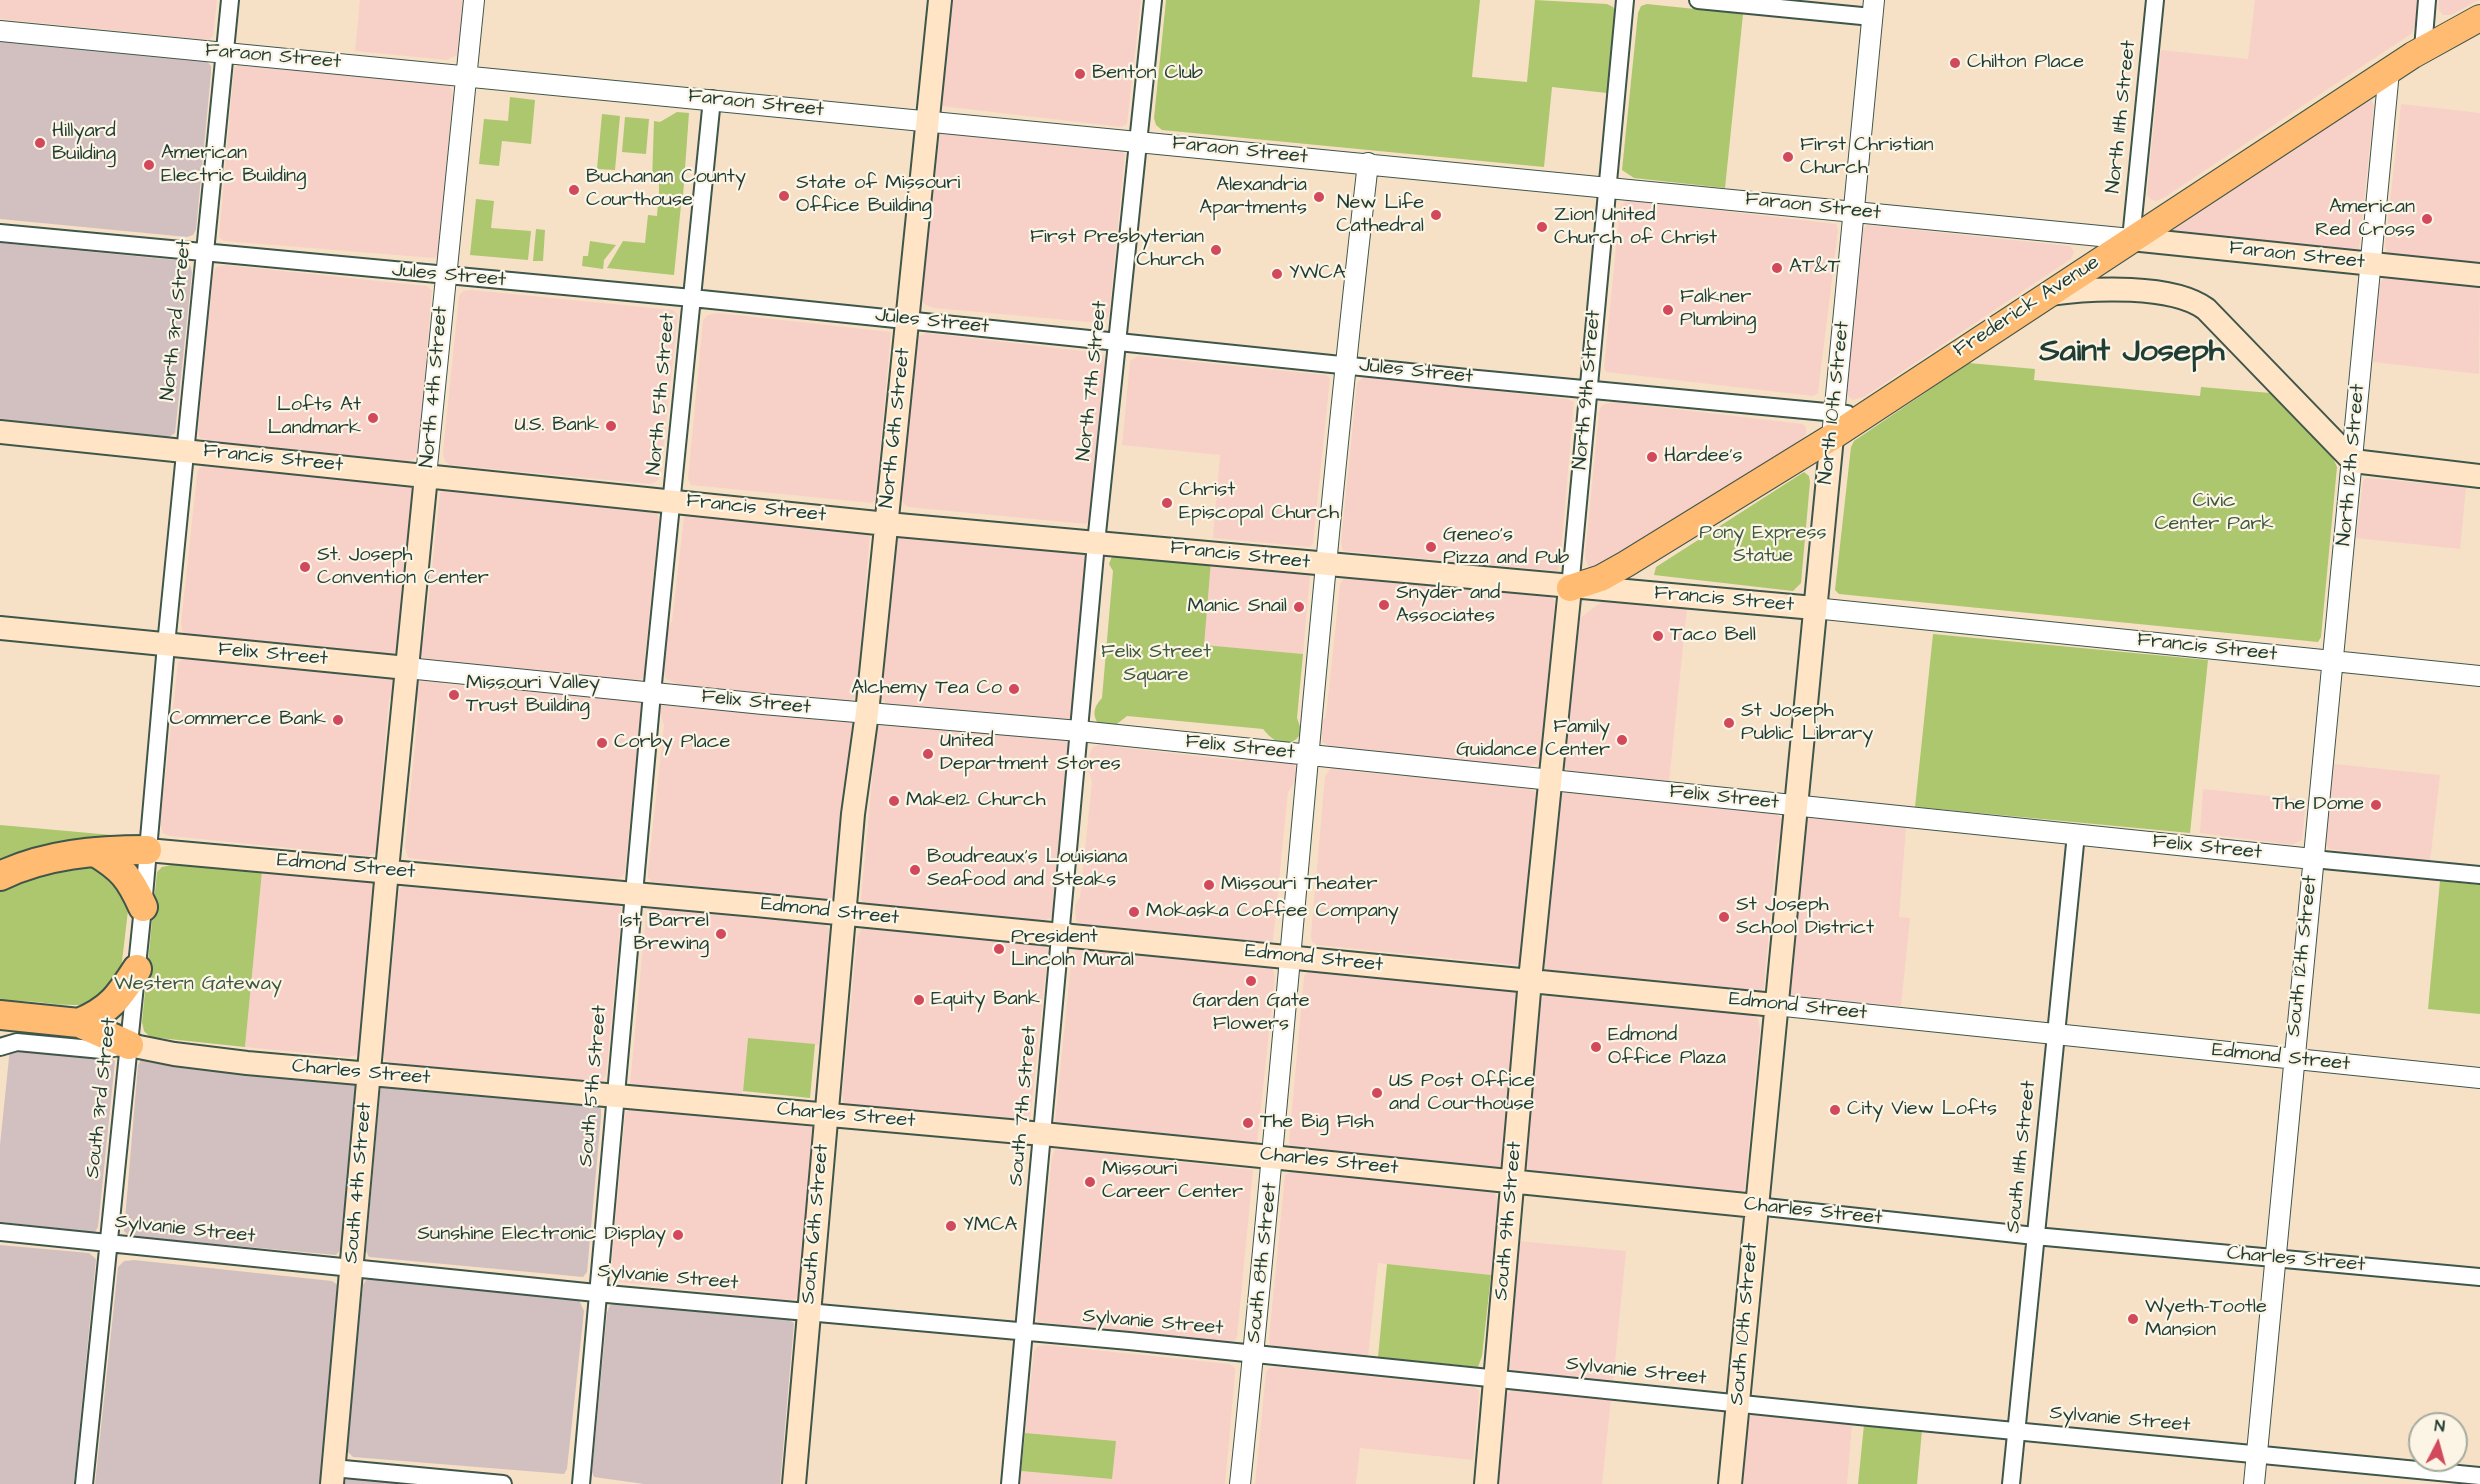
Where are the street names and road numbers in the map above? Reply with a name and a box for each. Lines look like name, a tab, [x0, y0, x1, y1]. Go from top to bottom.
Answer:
street label: Faraon Street	[204, 39, 342, 75]
street label: North 11th Street	[2102, 39, 2142, 195]
street label: Faraon Street	[687, 85, 825, 123]
street label: Faraon Street	[1171, 132, 1309, 170]
street label: Faraon Street	[1744, 188, 1882, 226]
street label: Faraon Street	[2228, 237, 2366, 275]
street label: North 3rd Street	[157, 238, 197, 402]
street label: Frederick Avenue	[1950, 251, 2104, 363]
street label: Jules Street	[391, 259, 507, 293]
street label: North 7th Street	[1073, 300, 1113, 462]
street label: Jules Street	[874, 304, 990, 340]
street label: North 4th Street	[416, 305, 454, 469]
street label: North 9th Street	[1569, 309, 1607, 471]
street label: North 5th Street	[643, 312, 681, 476]
street label: North 10th Street	[1815, 320, 1855, 486]
street label: North 6th Street	[876, 347, 916, 509]
street label: Jules Street	[1358, 354, 1474, 390]
street label: North 12th Street	[2333, 383, 2371, 547]
street label: Francis Street	[202, 440, 344, 478]
street label: Francis Street	[685, 490, 827, 528]
street label: Francis Street	[1169, 537, 1311, 575]
street label: Francis Street	[1653, 582, 1795, 618]
street label: Francis Street	[2136, 629, 2278, 667]
street label: Felix Street	[217, 638, 329, 672]
street label: Felix Street	[700, 685, 812, 721]
street label: Felix Street	[1184, 730, 1296, 766]
street label: Felix Street	[1668, 780, 1780, 816]
street label: Felix Street	[2151, 830, 2263, 866]
street label: Edmond Street	[276, 849, 416, 885]
street label: South 12th Street	[2283, 874, 2323, 1038]
street label: Edmond Street	[760, 893, 900, 931]
street label: Edmond Street	[1244, 940, 1384, 978]
street label: Edmond Street	[1728, 988, 1868, 1026]
street label: South 5th Street	[575, 1004, 613, 1168]
street label: South 3rd Street	[82, 1016, 122, 1180]
street label: South 7th Street	[1005, 1025, 1043, 1187]
street label: Edmond Street	[2211, 1039, 2351, 1077]
street label: Charles Street	[291, 1055, 431, 1091]
street label: South 11th Street	[2002, 1080, 2042, 1234]
street label: Charles Street	[776, 1098, 916, 1134]
street label: South 4th Street	[340, 1101, 378, 1265]
street label: South 9th Street	[1490, 1141, 1528, 1301]
street label: South 6th Street	[797, 1143, 835, 1305]
street label: Charles Street	[1259, 1143, 1399, 1181]
street label: South 8th Street	[1243, 1182, 1283, 1344]
street label: Charles Street	[1743, 1193, 1883, 1231]
street label: Sylvanie Street	[114, 1211, 256, 1249]
street label: South 10th Street	[1726, 1242, 1764, 1406]
street label: Charles Street	[2226, 1242, 2366, 1278]
street label: Sylvanie Street	[597, 1260, 739, 1296]
street label: Sylvanie Street	[1082, 1305, 1224, 1341]
street label: Sylvanie Street	[1565, 1353, 1707, 1391]
street label: Sylvanie Street	[2049, 1402, 2191, 1438]

